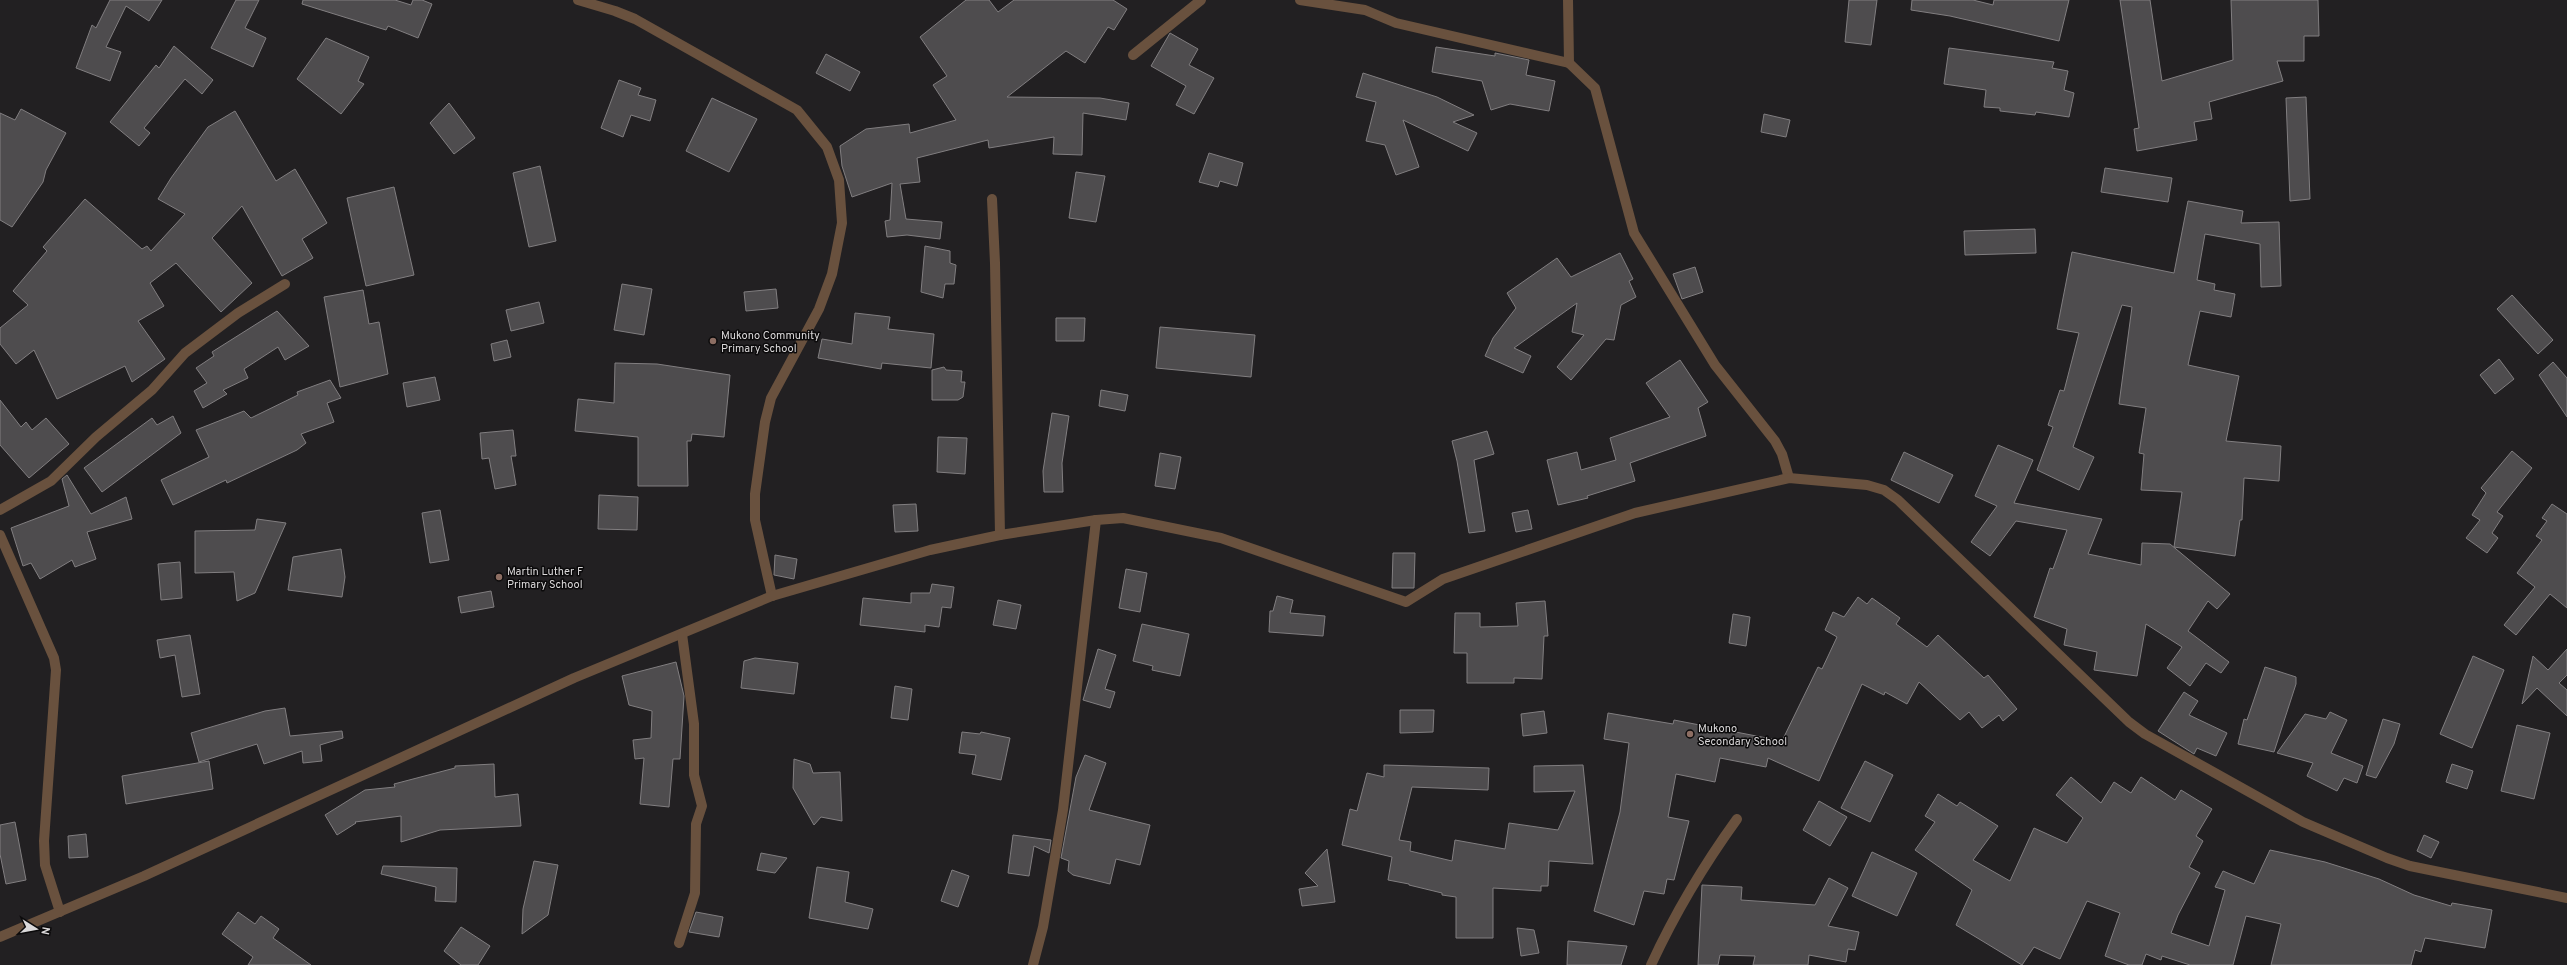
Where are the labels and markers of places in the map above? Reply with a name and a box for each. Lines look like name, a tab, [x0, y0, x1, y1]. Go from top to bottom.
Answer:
place label: Mukono Community Primary School	[721, 329, 820, 356]
marker: Mukono Community Primary School	[708, 336, 718, 346]
place label: Martin Luther F Primary School	[507, 565, 583, 592]
marker: Martin Luther F Primary School	[494, 572, 504, 582]
place label: Mukono Secondary School	[1698, 722, 1787, 749]
marker: Mukono Secondary School	[1685, 729, 1695, 739]

